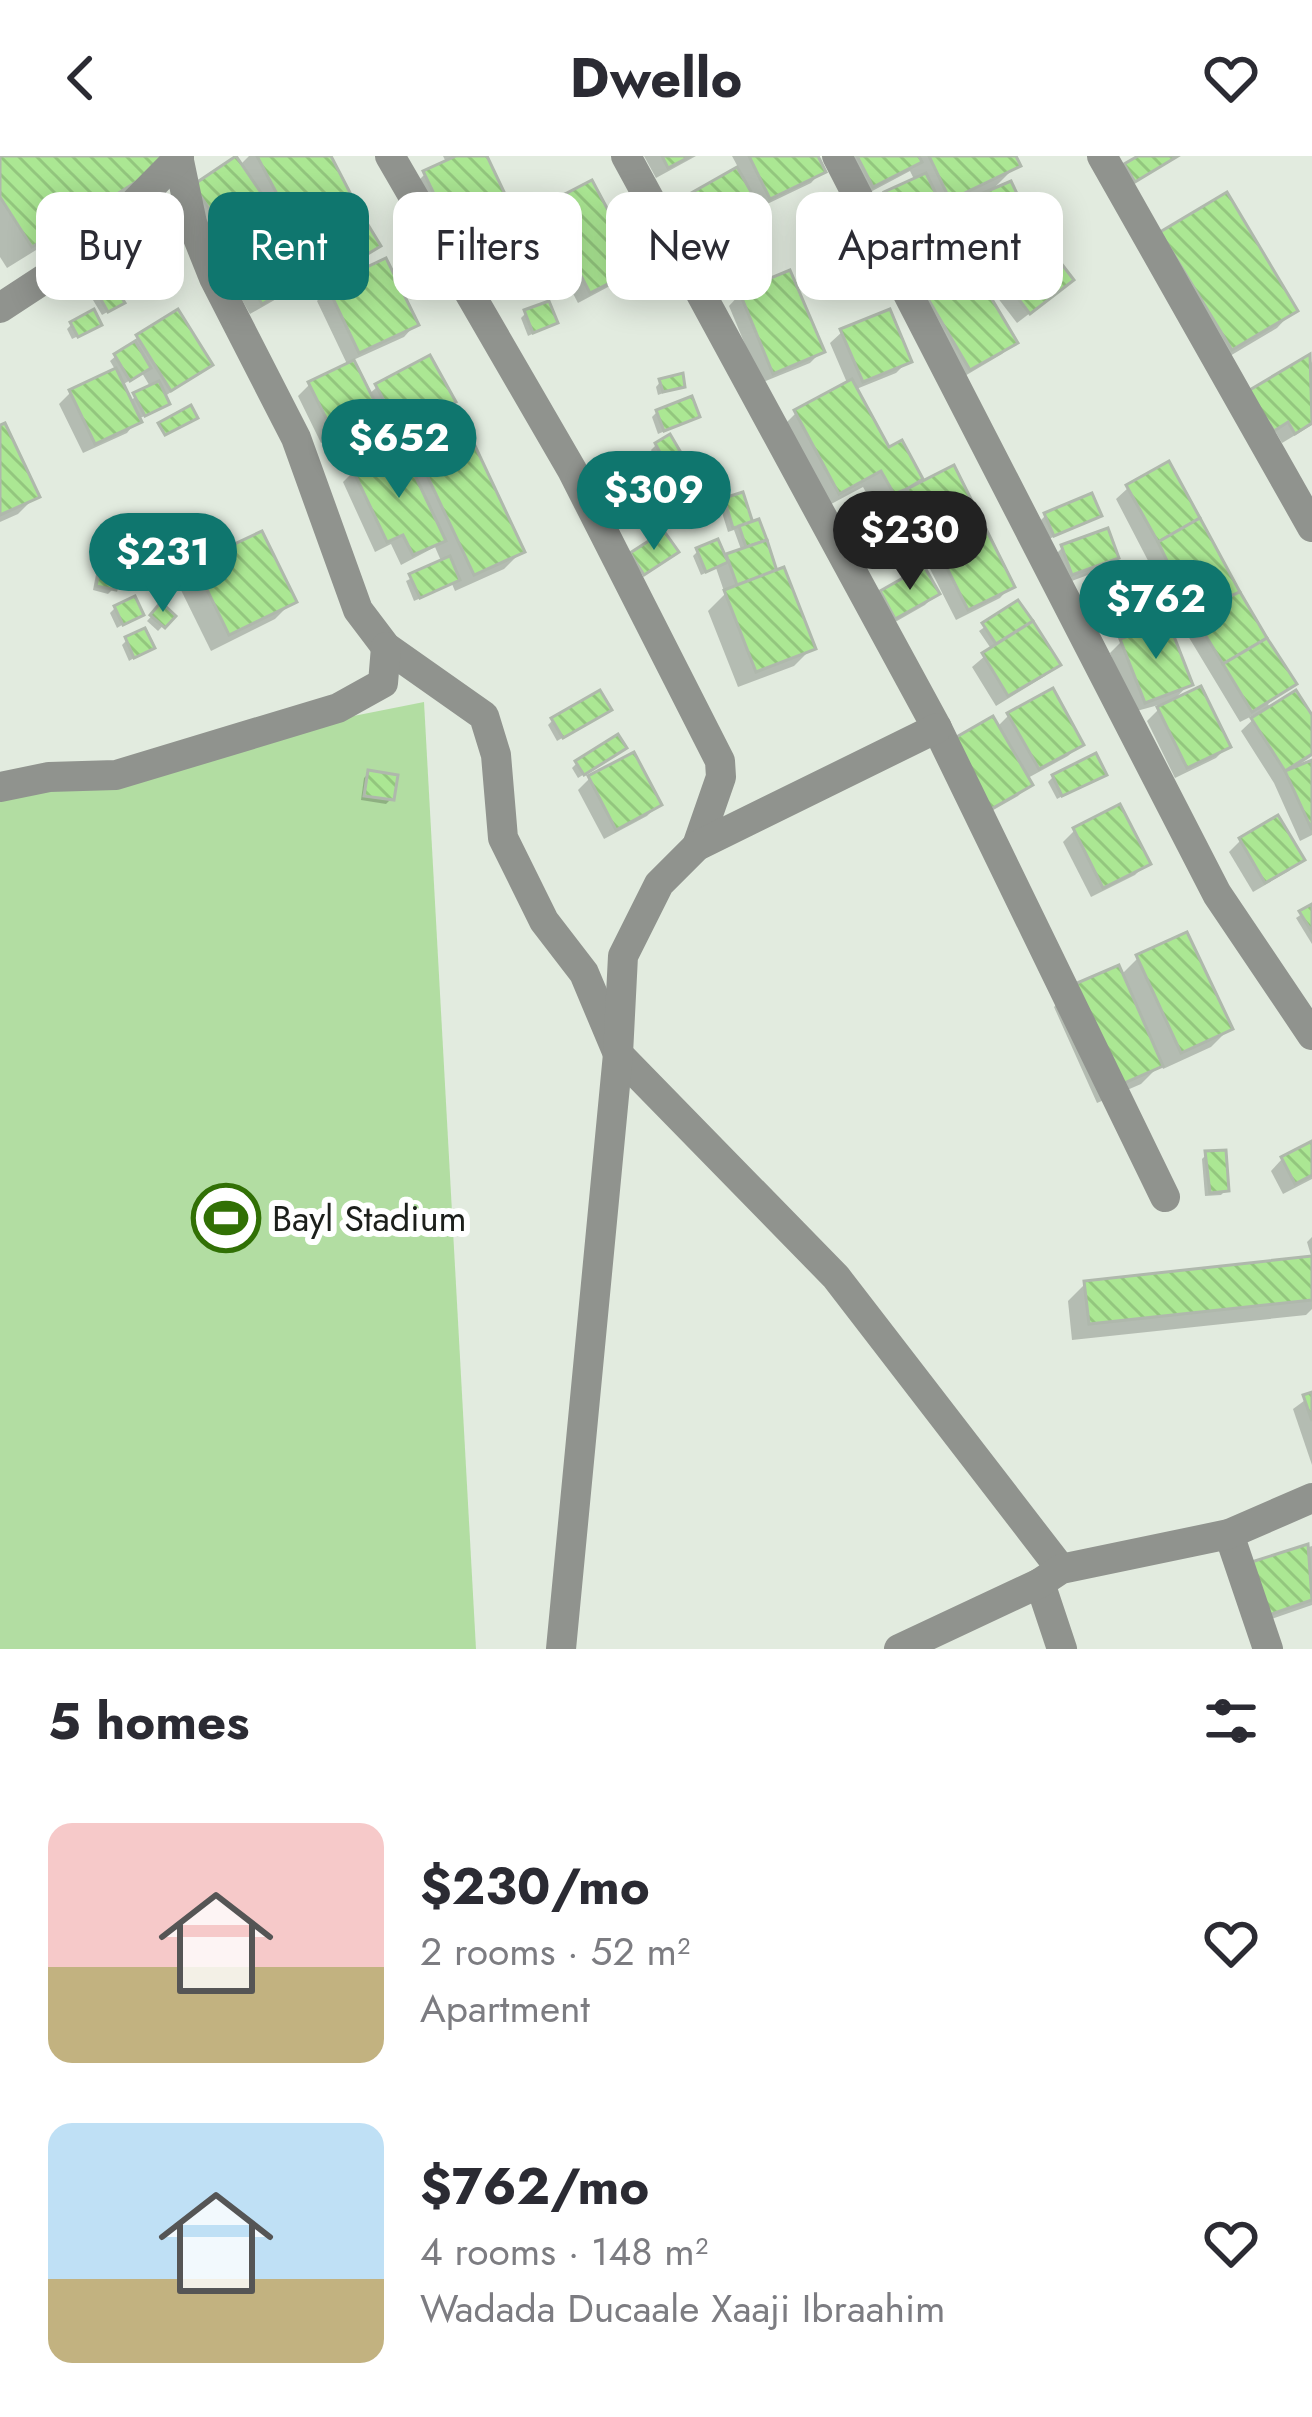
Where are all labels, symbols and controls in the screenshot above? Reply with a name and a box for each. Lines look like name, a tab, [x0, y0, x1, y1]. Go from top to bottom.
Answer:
text: Dwello	[570, 39, 742, 117]
icon: back	[48, 45, 114, 111]
icon: heart	[1198, 45, 1264, 111]
chip: Buy	[36, 192, 184, 300]
chip: Rent	[208, 192, 369, 300]
chip: Filters	[393, 192, 582, 300]
chip: New	[606, 192, 772, 300]
chip: Apartment	[796, 192, 1063, 300]
pin: $652	[328, 399, 470, 501]
text: $652	[348, 409, 450, 466]
pin: $309	[583, 451, 725, 553]
text: $309	[604, 461, 704, 518]
pin: $230	[839, 491, 981, 593]
text: $230	[860, 501, 960, 558]
pin: $231	[92, 513, 234, 615]
text: $231	[116, 523, 210, 580]
pin: $762	[1085, 560, 1227, 662]
text: $762	[1106, 570, 1206, 627]
sports icon: Bayl Stadium	[191, 1183, 261, 1253]
place label: Bayl Stadium	[272, 1192, 467, 1244]
text: 5 homes	[48, 1684, 250, 1758]
icon: filters	[1198, 1688, 1264, 1754]
text: $230/mo	[420, 1849, 650, 1923]
icon: home	[144, 1871, 288, 2015]
icon: heart	[1198, 1910, 1264, 1976]
text: 2 rooms · 52 m²	[420, 1923, 690, 1980]
text: Apartment	[420, 1980, 590, 2037]
text: $762/mo	[420, 2149, 649, 2223]
icon: home	[144, 2171, 288, 2315]
icon: heart	[1198, 2210, 1264, 2276]
text: 4 rooms · 148 m²	[420, 2223, 708, 2280]
text: Wadada Ducaale Xaaji Ibraahim	[420, 2280, 946, 2337]

